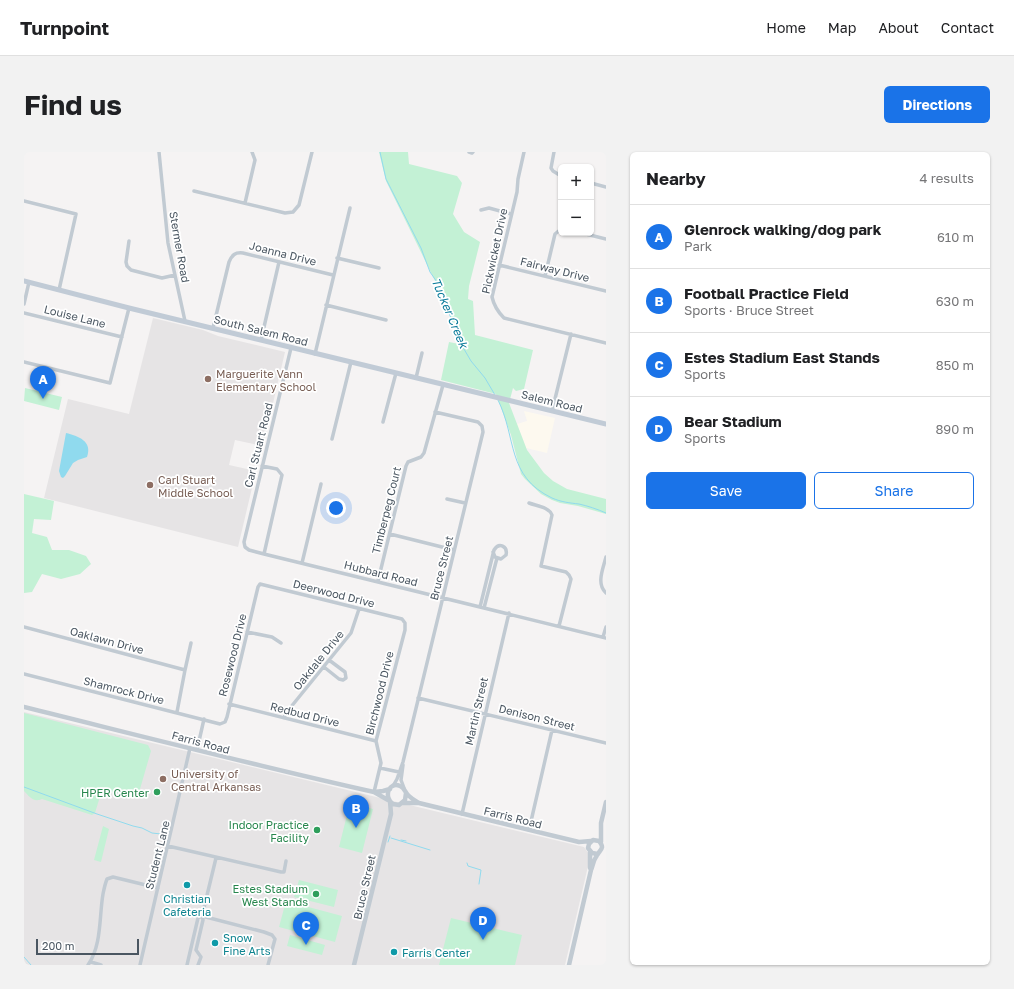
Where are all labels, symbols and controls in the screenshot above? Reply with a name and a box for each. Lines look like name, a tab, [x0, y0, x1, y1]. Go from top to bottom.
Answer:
text: Turnpoint	[20, 16, 109, 39]
text: Home	[766, 19, 806, 36]
text: Map	[828, 19, 856, 36]
text: About	[878, 19, 919, 36]
text: Contact	[941, 19, 994, 36]
button: Directions	[884, 86, 990, 123]
text: Find us	[24, 88, 122, 121]
map controls	[558, 164, 594, 236]
button: +	[558, 164, 594, 200]
text: Nearby	[646, 168, 706, 189]
text: 4 results	[920, 170, 974, 186]
button: −	[558, 200, 594, 236]
street label: Pickwicket Drive	[479, 207, 509, 295]
street label: Stermer Road	[167, 210, 193, 284]
text: Glenrock walking/dog park	[684, 220, 881, 238]
text: A	[654, 229, 664, 245]
text: 610 m	[937, 229, 974, 245]
street label: Joanna Drive	[248, 238, 318, 268]
text: Park	[684, 238, 712, 254]
street label: Fairway Drive	[519, 254, 591, 284]
water label: Tucker Creek	[428, 276, 472, 351]
text: Football Practice Field	[684, 284, 849, 302]
text: B	[654, 293, 664, 309]
text: 630 m	[936, 293, 974, 309]
street label: Louise Lane	[43, 302, 107, 330]
text: Sports · Bruce Street	[684, 302, 814, 318]
street label: South Salem Road	[213, 312, 309, 348]
text: Estes Stadium East Stands	[684, 348, 880, 366]
text: C	[654, 357, 664, 373]
text: 850 m	[936, 357, 974, 373]
pin: A	[30, 366, 56, 399]
text: Sports	[684, 366, 726, 382]
place label: Marguerite Vann Elementary School	[216, 367, 316, 393]
marker: Marguerite Vann Elementary School	[203, 374, 213, 384]
street label: Salem Road	[520, 387, 584, 415]
street label: Carl Stuart Road	[241, 401, 275, 489]
text: Bear Stadium	[684, 412, 782, 430]
text: D	[654, 421, 664, 437]
text: 890 m	[935, 421, 974, 437]
text: Sports	[684, 430, 726, 446]
street label: Timberpeg Court	[369, 465, 403, 555]
button: Save	[646, 472, 806, 509]
button: Share	[814, 472, 974, 509]
place label: Carl Stuart Middle School	[158, 473, 233, 499]
marker: Carl Stuart Middle School	[145, 480, 155, 490]
your location	[326, 498, 346, 518]
street label: Bruce Street	[427, 534, 455, 602]
street label: Hubbard Road	[343, 558, 419, 588]
street label: Deerwood Drive	[292, 577, 376, 609]
street label: Rosewood Drive	[215, 612, 249, 698]
street label: Oaklawn Drive	[69, 624, 145, 656]
street label: Oakdale Drive	[290, 627, 346, 693]
street label: Birchwood Drive	[362, 650, 396, 736]
street label: Shamrock Drive	[82, 674, 166, 706]
street label: Martin Street	[462, 676, 490, 746]
street label: Redbud Drive	[269, 699, 341, 729]
street label: Denison Street	[497, 701, 577, 733]
street label: Farris Road	[171, 728, 231, 756]
place label: University of Central Arkansas	[171, 767, 261, 793]
marker: University of Central Arkansas	[158, 774, 168, 784]
place label: HPER Center	[81, 786, 150, 799]
marker: HPER Center	[152, 787, 162, 797]
pin: B	[343, 795, 369, 828]
street label: Farris Road	[483, 803, 543, 831]
place label: Indoor Practice Facility	[228, 818, 309, 844]
street label: Student Lane	[142, 819, 172, 891]
marker: Indoor Practice Facility	[312, 825, 322, 835]
street label: Bruce Street	[350, 853, 378, 921]
marker: Christian Cafeteria	[182, 880, 192, 890]
place label: Estes Stadium West Stands	[233, 882, 308, 908]
marker: Estes Stadium West Stands	[311, 889, 321, 899]
place label: Christian Cafeteria	[163, 892, 211, 918]
pin: D	[470, 907, 496, 940]
pin: C	[293, 912, 319, 945]
place label: Snow Fine Arts	[223, 931, 271, 957]
scale bar	[36, 937, 139, 956]
marker: Snow Fine Arts	[210, 938, 220, 948]
text: 200 m	[42, 939, 75, 952]
place label: Farris Center	[402, 946, 471, 959]
marker: Farris Center	[389, 947, 399, 957]

